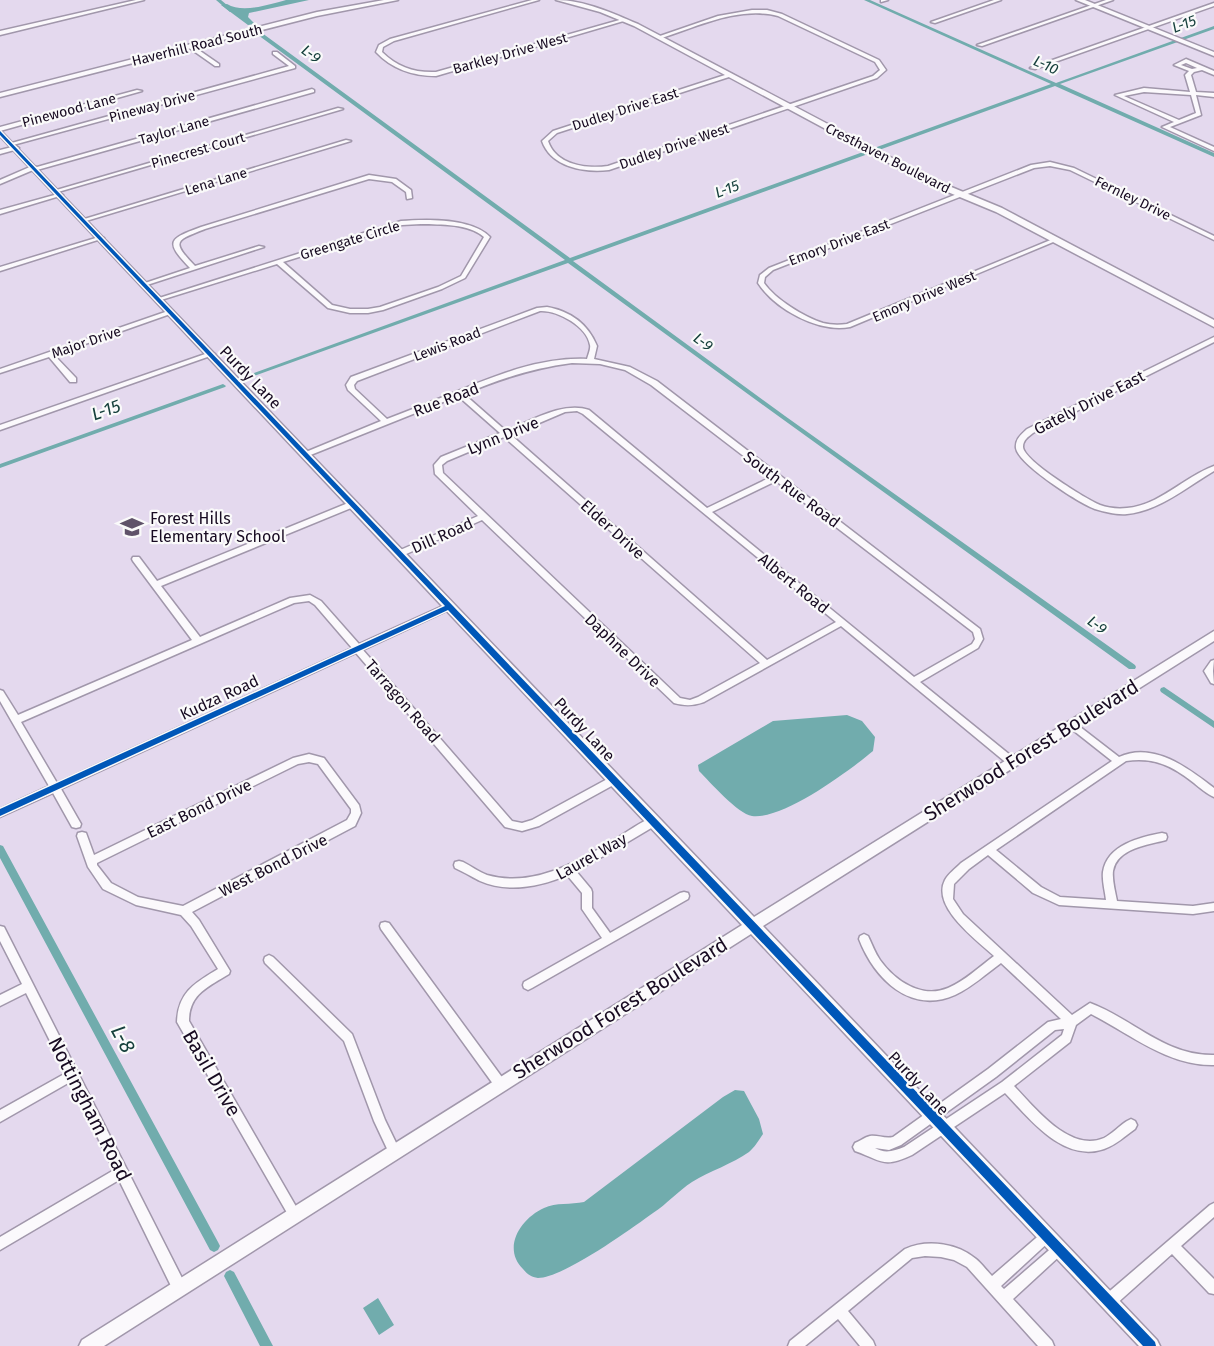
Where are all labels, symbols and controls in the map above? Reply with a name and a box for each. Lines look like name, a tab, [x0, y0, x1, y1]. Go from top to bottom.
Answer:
water label: L-15	[1169, 11, 1199, 37]
street label: Haverhill Road South	[130, 21, 264, 70]
street label: Barkley Drive West	[451, 29, 570, 78]
water label: L-9	[298, 41, 324, 67]
water label: L-10	[1031, 52, 1061, 78]
street label: Dudley Drive East	[570, 84, 681, 135]
street label: Pineway Drive	[107, 87, 197, 126]
street label: Pinewood Lane	[20, 90, 118, 131]
street label: Taylor Lane	[137, 112, 211, 149]
street label: Dudley Drive West	[617, 119, 732, 173]
street label: Cresthaven Boulevard	[822, 120, 953, 197]
street label: Pinecrest Court	[149, 129, 248, 172]
street label: Lena Lane	[183, 164, 249, 199]
street label: Fernley Drive	[1092, 173, 1174, 224]
water label: L-15	[712, 176, 742, 202]
street label: Emory Drive East	[786, 215, 893, 269]
street label: Greengate Circle	[298, 217, 402, 264]
street label: Emory Drive West	[870, 267, 979, 326]
street label: Major Drive	[49, 323, 123, 362]
street label: Lewis Road	[411, 324, 483, 365]
water label: L-9	[690, 329, 716, 355]
street label: Purdy Lane	[216, 342, 285, 413]
street label: Gately Drive East	[1031, 366, 1148, 439]
street label: Rue Road	[411, 378, 482, 421]
water label: L-15	[88, 395, 124, 425]
street label: Lynn Drive	[465, 413, 542, 458]
street label: South Rue Road	[740, 447, 844, 532]
street label: Elder Drive	[577, 496, 648, 563]
place label: Forest Hills Elementary School	[150, 509, 286, 546]
street label: Dill Road	[408, 513, 476, 557]
school or university icon: Forest Hills Elementary School	[119, 514, 145, 540]
street label: Albert Road	[755, 549, 833, 618]
street label: Daphne Drive	[581, 610, 664, 691]
water label: L-9	[1084, 612, 1110, 638]
street label: Tarragon Road	[361, 656, 444, 747]
street label: Kudza Road	[177, 671, 262, 724]
street label: Sherwood Forest Boulevard	[919, 674, 1143, 826]
street label: Purdy Lane	[550, 694, 619, 765]
street label: East Bond Drive	[144, 775, 255, 842]
street label: Laurel Way	[552, 829, 630, 884]
street label: West Bond Drive	[216, 830, 331, 901]
street label: Sherwood Forest Boulevard	[508, 932, 732, 1084]
water label: L-8	[105, 1021, 141, 1057]
street label: Basil Drive	[178, 1025, 246, 1121]
street label: Nottingham Road	[43, 1033, 137, 1185]
street label: Purdy Lane	[884, 1048, 953, 1119]

